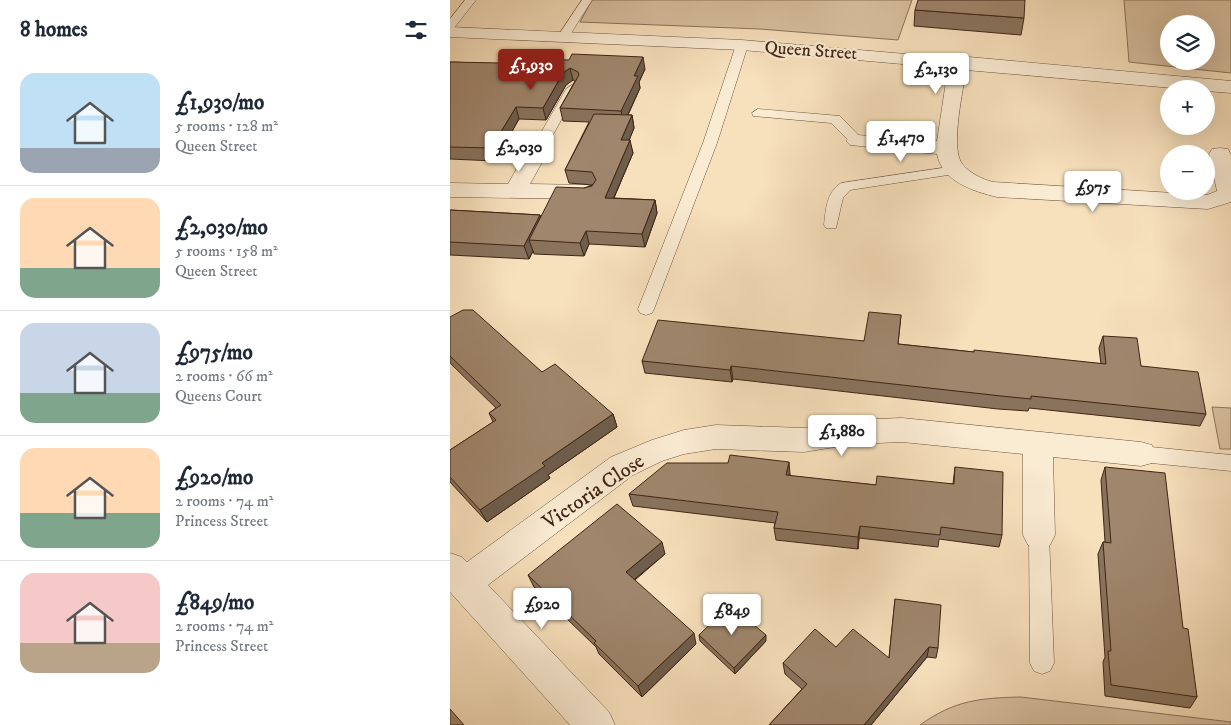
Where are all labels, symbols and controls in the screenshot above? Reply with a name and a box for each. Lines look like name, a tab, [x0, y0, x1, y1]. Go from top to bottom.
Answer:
map controls	[1160, 15, 1215, 200]
button: layers	[1160, 15, 1215, 70]
icon: filters	[402, 16, 430, 44]
text: 8 homes	[20, 17, 88, 43]
street label: Queen Street	[764, 37, 858, 65]
pin: £1,930	[490, 48, 572, 91]
pin: £2,130	[895, 52, 977, 95]
text: £1,930	[509, 55, 553, 75]
text: £2,130	[914, 59, 958, 79]
button: +	[1160, 80, 1215, 135]
text: £1,930/mo	[175, 90, 264, 116]
icon: home	[60, 93, 120, 153]
text: 5 rooms · 128 m²	[175, 116, 278, 136]
pin: £1,470	[860, 120, 942, 163]
text: £1,470	[877, 127, 925, 147]
pin: £2,030	[478, 130, 560, 173]
text: Queen Street	[175, 136, 257, 156]
text: £2,030	[496, 137, 542, 157]
button: −	[1160, 145, 1215, 200]
pin: £975	[1063, 170, 1123, 213]
text: £975	[1075, 177, 1111, 197]
text: £2,030/mo	[175, 215, 268, 241]
icon: home	[60, 218, 120, 278]
text: 5 rooms · 158 m²	[175, 241, 278, 261]
text: Queen Street	[175, 261, 257, 281]
text: £975/mo	[175, 340, 253, 366]
icon: home	[60, 343, 120, 403]
text: 2 rooms · 66 m²	[175, 366, 273, 386]
text: Queens Court	[175, 386, 262, 406]
pin: £1,880	[801, 414, 883, 457]
text: £1,880	[819, 421, 865, 441]
street label: Victoria Close	[537, 448, 650, 536]
text: £920/mo	[175, 465, 253, 491]
icon: home	[60, 468, 120, 528]
text: 2 rooms · 74 m²	[175, 491, 273, 511]
text: Princess Street	[175, 511, 268, 531]
pin: £920	[512, 588, 572, 630]
text: £849/mo	[175, 590, 254, 616]
icon: home	[60, 593, 120, 653]
text: £920	[524, 594, 560, 614]
pin: £849	[702, 594, 762, 636]
text: £849	[714, 600, 750, 620]
text: 2 rooms · 74 m²	[175, 616, 273, 636]
text: Princess Street	[175, 636, 268, 656]

